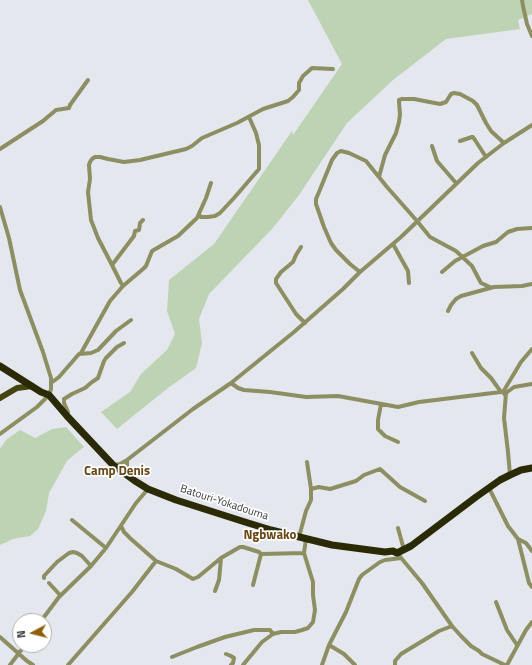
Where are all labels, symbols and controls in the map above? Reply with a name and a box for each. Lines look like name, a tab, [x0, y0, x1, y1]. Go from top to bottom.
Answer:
district label: Camp Denis	[84, 464, 150, 480]
street label: Batouri-Yokadouma	[178, 483, 270, 523]
district label: Ngbwako	[243, 528, 297, 544]
north arrow	[12, 613, 52, 653]
text: N	[13, 630, 29, 639]

